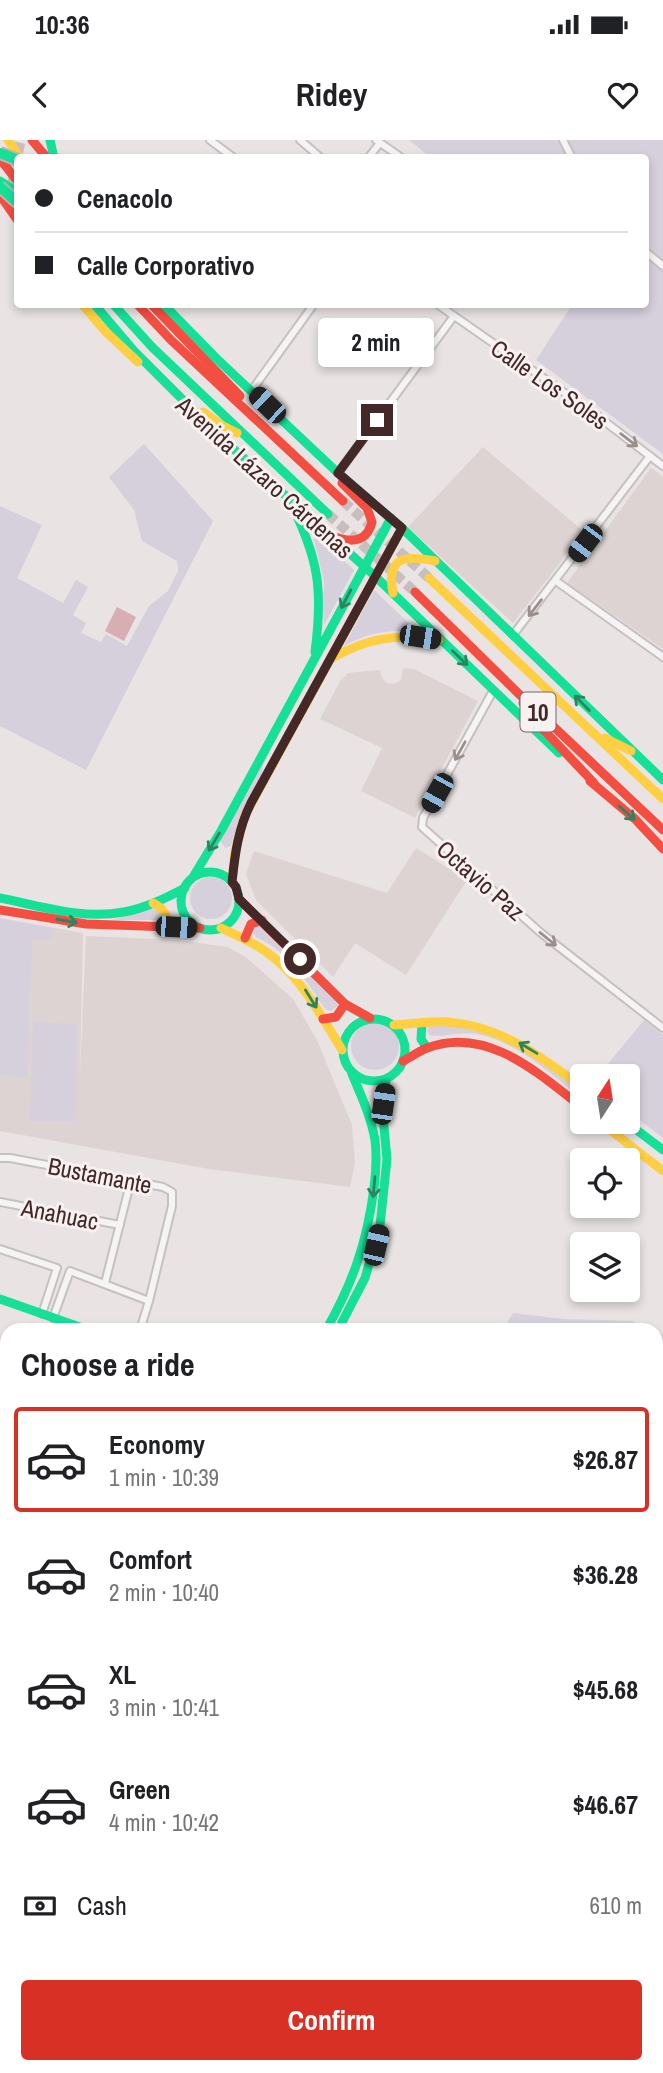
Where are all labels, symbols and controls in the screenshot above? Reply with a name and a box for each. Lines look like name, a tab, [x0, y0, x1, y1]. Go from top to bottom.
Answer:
text: 10:36	[35, 7, 90, 42]
text: Ridey	[296, 73, 367, 116]
icon: back	[21, 76, 59, 114]
icon: heart	[604, 76, 642, 114]
text: Cenacolo	[77, 181, 173, 216]
text: Calle Corporativo	[77, 248, 255, 283]
callout: 2 min	[319, 318, 435, 368]
text: 2 min	[351, 327, 401, 358]
street label: Calle Los Soles	[485, 332, 615, 436]
car	[245, 383, 290, 427]
street label: Avenida Lázaro Cárdenas	[169, 388, 361, 565]
route end	[361, 404, 393, 436]
one-way arrow	[620, 433, 638, 448]
car	[564, 520, 607, 566]
one-way arrow	[339, 588, 352, 609]
one-way arrow	[527, 598, 542, 617]
car	[398, 623, 443, 651]
one-way arrow	[451, 650, 468, 667]
road number: 10	[520, 692, 556, 732]
one-way arrow	[574, 695, 591, 712]
one-way arrow	[453, 740, 466, 761]
car	[418, 770, 457, 816]
one-way arrow	[618, 804, 635, 821]
one-way arrow	[207, 831, 221, 851]
street label: Octavio Paz	[430, 833, 532, 927]
one-way arrow	[55, 915, 78, 928]
car	[155, 915, 198, 939]
one-way arrow	[539, 931, 557, 947]
route start	[284, 943, 316, 975]
one-way arrow	[304, 989, 318, 1009]
one-way arrow	[518, 1041, 538, 1055]
north arrow	[570, 1064, 640, 1134]
map controls	[570, 1064, 640, 1302]
car	[370, 1082, 397, 1126]
button: locate	[570, 1148, 640, 1218]
street label: Bustamante	[45, 1149, 155, 1201]
one-way arrow	[367, 1175, 380, 1198]
street label: Anahuac	[18, 1191, 101, 1237]
car	[362, 1222, 391, 1268]
button: layers	[570, 1232, 640, 1302]
text: Choose a ride	[21, 1343, 195, 1386]
text: Economy	[109, 1427, 205, 1462]
icon: car	[25, 1428, 88, 1491]
text: $26.87	[573, 1442, 638, 1477]
text: 1 min · 10:39	[109, 1462, 219, 1493]
text: Comfort	[109, 1542, 192, 1577]
icon: car	[25, 1543, 88, 1606]
text: $36.28	[573, 1557, 638, 1592]
text: 2 min · 10:40	[109, 1577, 219, 1608]
text: XL	[109, 1657, 136, 1692]
icon: car	[25, 1658, 88, 1721]
text: $45.68	[573, 1672, 638, 1707]
text: 3 min · 10:41	[109, 1692, 219, 1723]
text: Green	[109, 1772, 171, 1807]
icon: car	[25, 1773, 88, 1836]
text: $46.67	[573, 1787, 638, 1822]
text: 4 min · 10:42	[109, 1807, 219, 1838]
icon: cash	[21, 1887, 59, 1925]
text: Cash	[77, 1888, 127, 1923]
text: 610 m	[590, 1890, 642, 1921]
button: Confirm	[21, 1980, 642, 2060]

